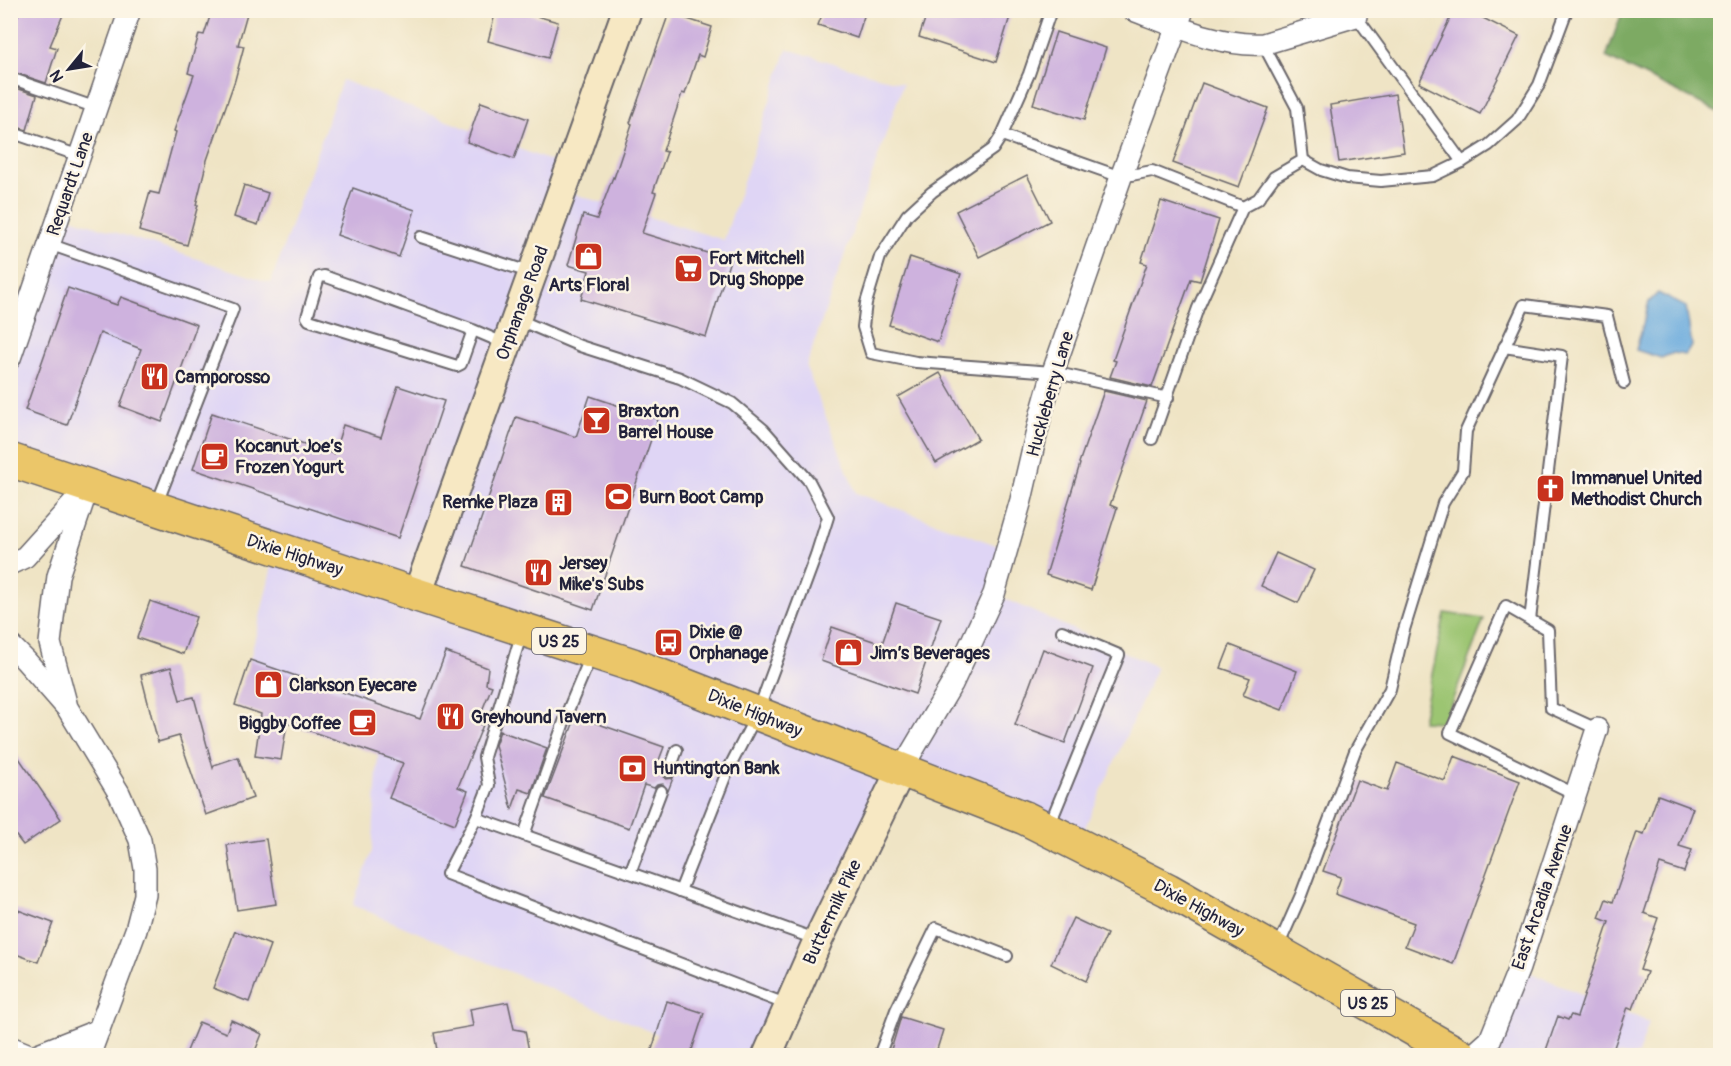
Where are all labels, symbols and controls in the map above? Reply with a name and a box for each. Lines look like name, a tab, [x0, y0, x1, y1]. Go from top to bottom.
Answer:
north arrow	[39, 39, 99, 99]
text: N	[45, 66, 68, 86]
street label: Requardt Lane	[42, 129, 99, 239]
shop icon: Arts Floral	[573, 240, 605, 272]
street label: Orphanage Road	[491, 243, 554, 364]
place label: Fort Mitchell Drug Shoppe	[709, 247, 805, 291]
supermarket icon: Fort Mitchell Drug Shoppe	[672, 252, 704, 284]
place label: Arts Floral	[548, 274, 630, 297]
street label: Huckleberry Lane	[1022, 329, 1079, 460]
restaurant icon: Camporosso	[138, 361, 170, 393]
place label: Camporosso	[175, 366, 270, 389]
place label: Braxton Barrel House	[618, 400, 714, 444]
bar icon: Braxton Barrel House	[581, 405, 613, 437]
place label: Kocanut Joe’s Frozen Yogurt	[235, 435, 345, 479]
cafe icon: Kocanut Joe’s Frozen Yogurt	[198, 440, 230, 472]
place label: Immanuel United Methodist Church	[1571, 467, 1703, 511]
church icon: Immanuel United Methodist Church	[1534, 472, 1566, 504]
sports icon: Burn Boot Camp	[602, 481, 634, 513]
building icon: Remke Plaza	[543, 486, 575, 518]
place label: Burn Boot Camp	[639, 486, 764, 509]
place label: Remke Plaza	[442, 491, 539, 514]
street label: Dixie Highway	[244, 529, 346, 582]
place label: Jersey Mike's Subs	[559, 552, 644, 596]
restaurant icon: Jersey Mike's Subs	[522, 557, 554, 589]
place label: Dixie @ Orphanage	[689, 621, 769, 665]
bus stop icon: Dixie @ Orphanage	[652, 626, 684, 658]
road number: US 25	[532, 628, 586, 654]
shop icon: Jim’s Beverages	[833, 637, 865, 669]
place label: Jim’s Beverages	[870, 642, 991, 665]
shop icon: Clarkson Eyecare	[252, 669, 284, 701]
place label: Clarkson Eyecare	[289, 674, 418, 697]
street label: Dixie Highway	[704, 684, 806, 743]
restaurant icon: Greyhound Tavern	[434, 701, 466, 733]
place label: Greyhound Tavern	[471, 706, 607, 729]
cafe icon: Biggby Coffee	[346, 707, 378, 739]
place label: Biggby Coffee	[239, 712, 342, 735]
bank icon: Huntington Bank	[616, 752, 648, 784]
place label: Huntington Bank	[653, 757, 780, 780]
street label: East Arcadia Avenue	[1507, 821, 1578, 973]
street label: Buttermilk Pike	[798, 856, 867, 968]
street label: Dixie Highway	[1149, 874, 1248, 943]
road number: US 25	[1341, 990, 1395, 1016]

